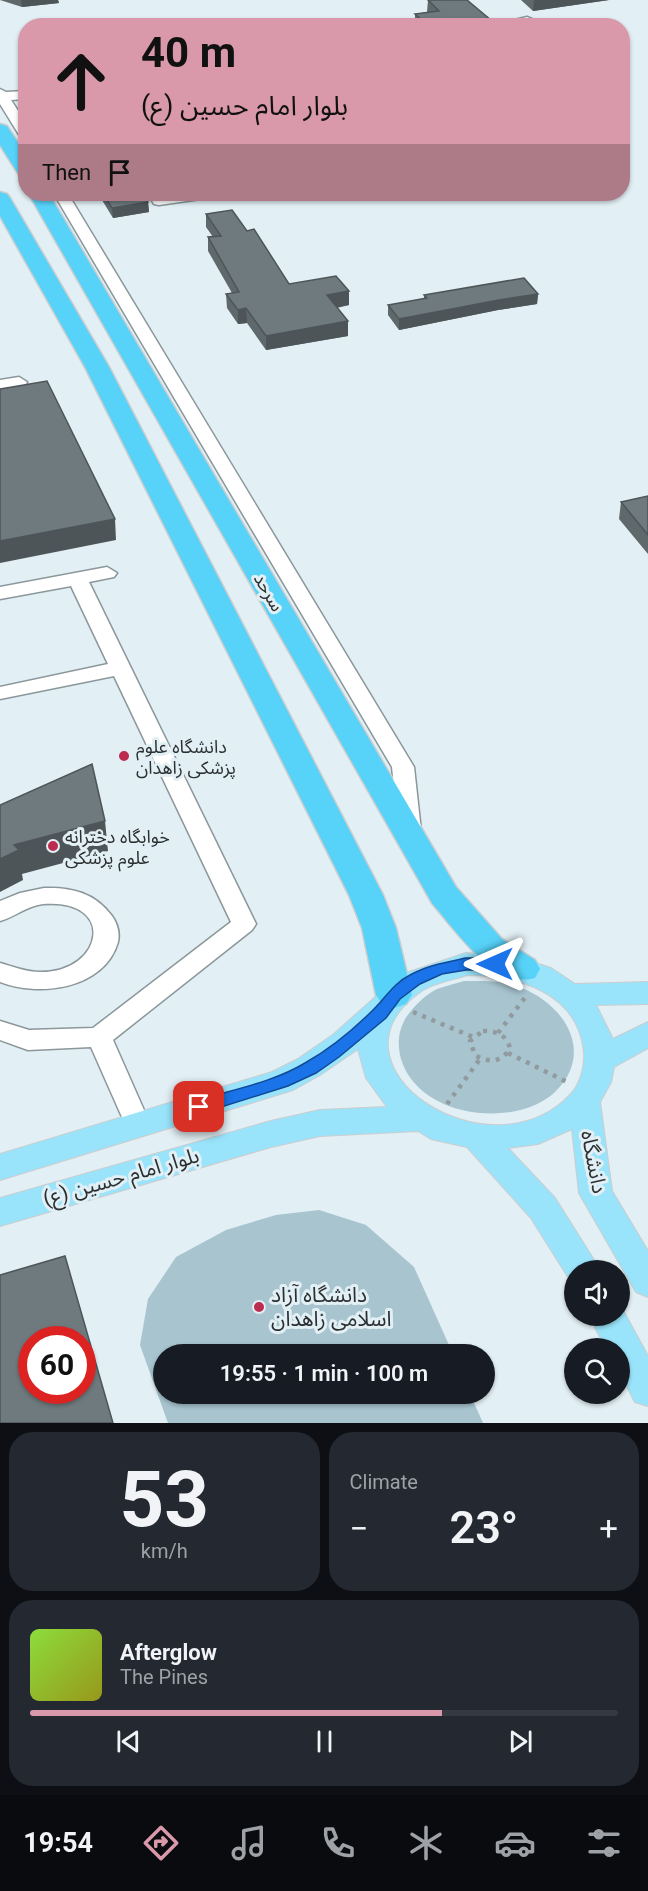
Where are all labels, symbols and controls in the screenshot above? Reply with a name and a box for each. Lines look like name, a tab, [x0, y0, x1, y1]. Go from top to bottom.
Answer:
text: 40 m	[141, 28, 236, 77]
icon: ahead	[42, 42, 120, 120]
text: بلوار امام حسین (ع)	[141, 90, 348, 122]
icon: arrive	[103, 156, 136, 189]
text: Then	[42, 160, 91, 185]
street label: سرحد	[249, 569, 288, 615]
place label: دانشگاه علوم پزشکی زاهدان	[136, 736, 236, 779]
marker: دانشگاه علوم پزشکی زاهدان	[117, 749, 131, 763]
place label: خوابگاه دخترانه علوم پزشکی	[65, 826, 170, 872]
marker: خوابگاه دخترانه علوم پزشکی	[46, 839, 60, 853]
position arrow	[463, 932, 527, 996]
pin	[173, 1081, 224, 1132]
icon: arrive	[182, 1090, 215, 1123]
street label: دانشگاه	[576, 1128, 612, 1196]
street label: بلوار امام حسین (ع)	[40, 1143, 203, 1215]
map controls	[564, 1260, 630, 1404]
button: sound	[564, 1260, 630, 1326]
place label: دانشگاه آزاد اسلامی زاهدان	[271, 1283, 392, 1331]
marker: دانشگاه آزاد اسلامی زاهدان	[252, 1300, 266, 1314]
speed limit sign: 60	[18, 1326, 96, 1404]
button: search	[564, 1338, 630, 1404]
text: 19:55 · 1 min · 100 m	[220, 1361, 428, 1386]
text: 53	[119, 1454, 209, 1545]
text: Climate	[350, 1470, 418, 1494]
text: 23°	[449, 1501, 518, 1554]
text: −	[350, 1509, 368, 1548]
text: +	[599, 1509, 618, 1548]
text: km/h	[141, 1539, 188, 1563]
text: Afterglow	[120, 1640, 217, 1665]
text: The Pines	[120, 1665, 208, 1689]
icon: previous	[112, 1725, 145, 1758]
icon: pause	[308, 1725, 341, 1758]
icon: next	[504, 1725, 537, 1758]
icon: directions	[140, 1822, 182, 1864]
icon: music	[228, 1822, 270, 1864]
icon: phone	[317, 1822, 359, 1864]
icon: climate	[405, 1822, 447, 1864]
icon: car	[494, 1822, 536, 1864]
icon: filters	[583, 1822, 625, 1864]
text: 19:54	[23, 1827, 93, 1859]

